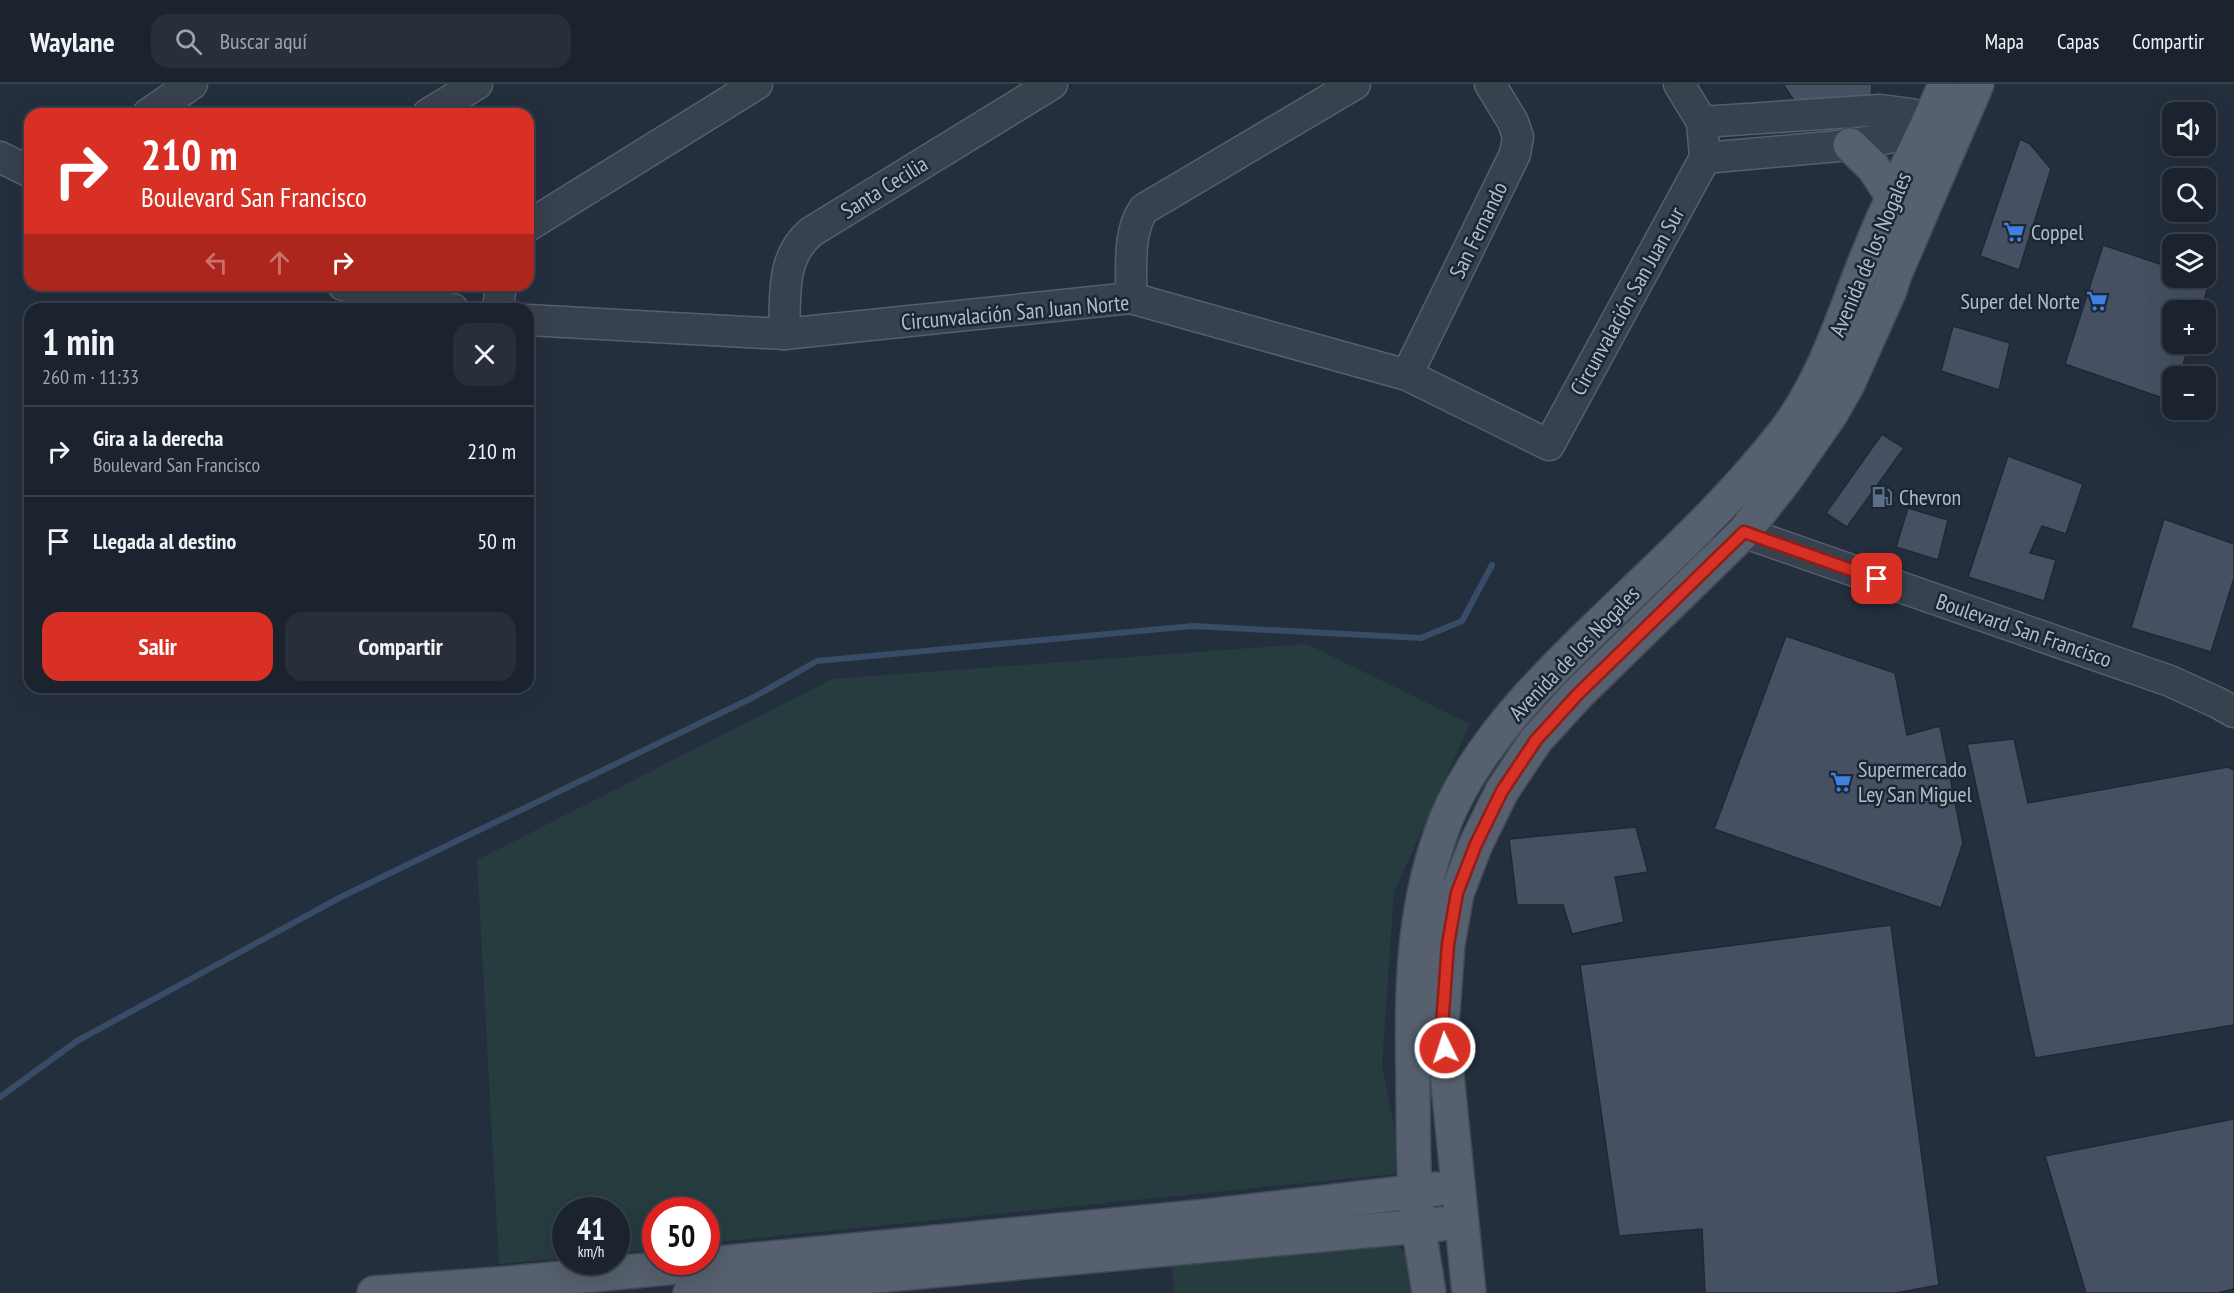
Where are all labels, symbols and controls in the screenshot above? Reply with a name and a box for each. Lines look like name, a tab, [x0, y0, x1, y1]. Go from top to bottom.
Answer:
search box	[151, 14, 571, 68]
text: Waylane	[30, 23, 115, 60]
icon: search	[172, 25, 205, 58]
text: Buscar aquí	[220, 27, 307, 55]
text: Mapa	[1985, 28, 2024, 55]
text: Capas	[2057, 28, 2099, 55]
text: Compartir	[2132, 28, 2204, 55]
map controls	[2162, 102, 2216, 420]
button: sound	[2162, 102, 2216, 156]
text: 210 m	[141, 127, 238, 182]
icon: right	[42, 132, 120, 210]
street label: Santa Cecilia	[835, 149, 933, 225]
street label: Avenida de los Nogales	[1823, 167, 1917, 341]
button: search	[2162, 168, 2216, 222]
street label: San Fernando	[1443, 177, 1513, 283]
text: Boulevard San Francisco	[141, 180, 367, 214]
street label: Circunvalación San Juan Sur	[1564, 202, 1690, 400]
place label: Coppel	[2031, 218, 2084, 246]
supermarket icon: Coppel	[2002, 220, 2026, 244]
button: layers	[2162, 234, 2216, 288]
icon: left	[200, 246, 233, 279]
icon: ahead	[263, 246, 296, 279]
icon: right	[326, 246, 359, 279]
place label: Super del Norte	[1960, 287, 2080, 315]
street label: Circunvalación San Juan Norte	[900, 288, 1130, 336]
supermarket icon: Super del Norte	[2085, 289, 2109, 313]
button: +	[2162, 300, 2216, 354]
text: 1 min	[42, 318, 115, 365]
button: close	[453, 323, 516, 386]
text: 260 m · 11:33	[42, 364, 139, 390]
button: −	[2162, 366, 2216, 420]
text: Gira a la derecha	[93, 424, 223, 452]
icon: right	[42, 435, 75, 468]
text: 210 m	[467, 437, 516, 465]
text: Boulevard San Francisco	[93, 452, 260, 478]
place label: Chevron	[1899, 483, 1961, 511]
fuel station icon: Chevron	[1870, 485, 1894, 509]
icon: arrive	[42, 525, 75, 558]
text: Llegada al destino	[93, 527, 236, 555]
text: 50 m	[477, 527, 516, 555]
pin	[1851, 553, 1902, 604]
icon: arrive	[1860, 562, 1893, 595]
street label: Avenida de los Nogales	[1503, 580, 1645, 726]
street label: Boulevard San Francisco	[1932, 587, 2116, 673]
button: Salir	[42, 612, 273, 681]
button: Compartir	[285, 612, 516, 681]
place label: Supermercado Ley San Miguel	[1858, 755, 1973, 808]
supermarket icon: Supermercado Ley San Miguel	[1829, 770, 1853, 794]
position arrow	[1413, 1016, 1477, 1080]
speed limit sign: 50	[642, 1197, 720, 1275]
text: 41	[577, 1209, 605, 1248]
text: km/h	[578, 1242, 604, 1261]

